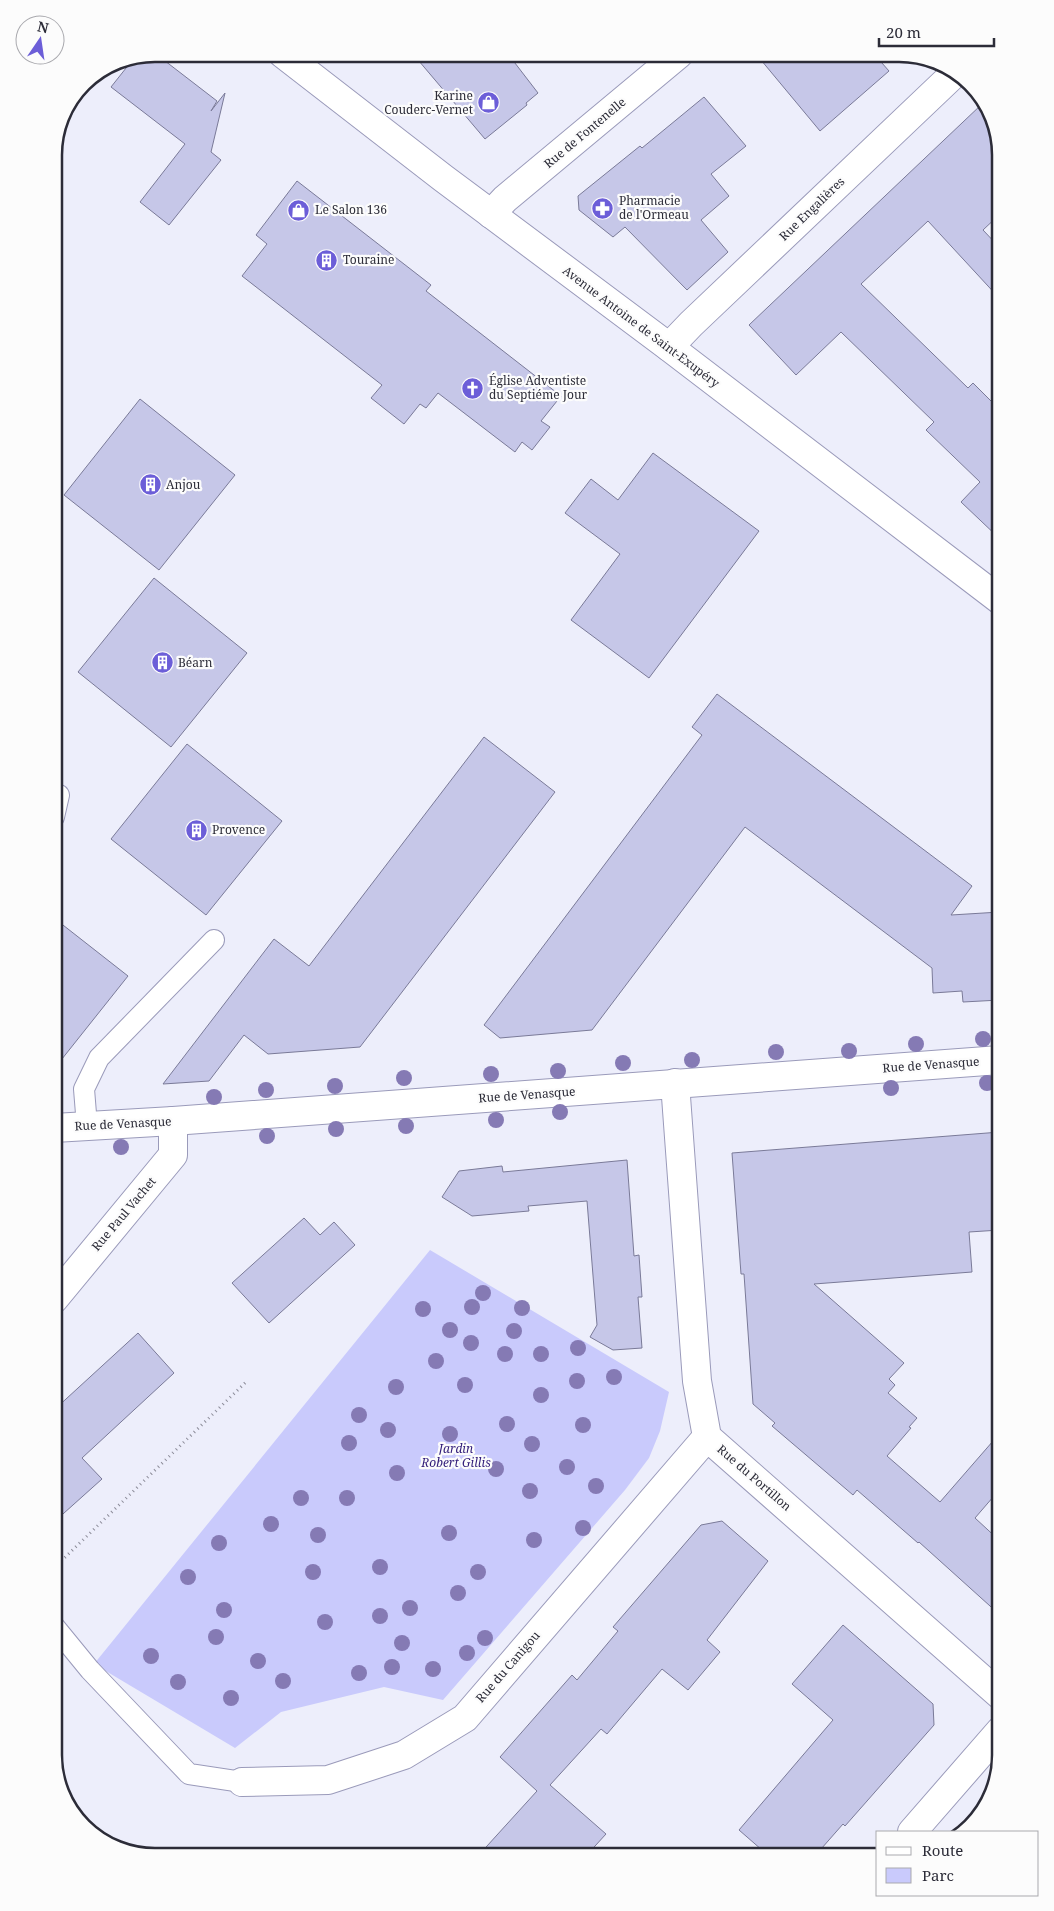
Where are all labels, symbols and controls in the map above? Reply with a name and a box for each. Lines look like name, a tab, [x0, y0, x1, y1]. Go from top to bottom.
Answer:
north arrow	[15, 15, 65, 65]
scale bar	[879, 15, 994, 47]
text: N	[36, 16, 51, 37]
text: 20 m	[886, 22, 921, 42]
place label: Karine Couderc-Vernet	[384, 87, 473, 118]
shop icon: Karine Couderc-Vernet	[477, 91, 501, 115]
street label: Rue de Fontenelle	[540, 93, 629, 172]
street label: Rue Engalières	[775, 173, 848, 244]
place label: Pharmacie de l'Ormeau	[619, 192, 689, 223]
pharmacy icon: Pharmacie de l'Ormeau	[591, 196, 615, 220]
shop icon: Le Salon 136	[287, 198, 311, 222]
place label: Le Salon 136	[315, 201, 387, 218]
building icon: Touraine	[315, 248, 339, 272]
place label: Touraine	[343, 251, 394, 268]
street label: Avenue Antoine de Saint-Exupéry	[559, 262, 723, 391]
place label: Église Adventiste du Septiéme Jour	[489, 372, 588, 403]
church icon: Église Adventiste du Septiéme Jour	[461, 376, 485, 400]
building icon: Anjou	[138, 473, 162, 497]
place label: Anjou	[166, 476, 201, 493]
building icon: Béarn	[150, 651, 174, 675]
place label: Béarn	[178, 654, 213, 671]
building icon: Provence	[184, 818, 208, 842]
place label: Provence	[212, 821, 265, 838]
street label: Rue de Venasque	[882, 1053, 980, 1076]
street label: Rue de Venasque	[478, 1083, 576, 1106]
street label: Rue de Venasque	[74, 1112, 172, 1135]
street label: Rue Paul Vachet	[88, 1173, 160, 1254]
park label: Jardin Robert Gillis	[420, 1440, 491, 1471]
street label: Rue du Portillon	[714, 1441, 795, 1515]
street label: Rue du Canigou	[472, 1627, 544, 1706]
legend	[876, 1831, 1039, 1896]
text: Route	[922, 1840, 963, 1860]
text: Parc	[922, 1865, 954, 1885]

